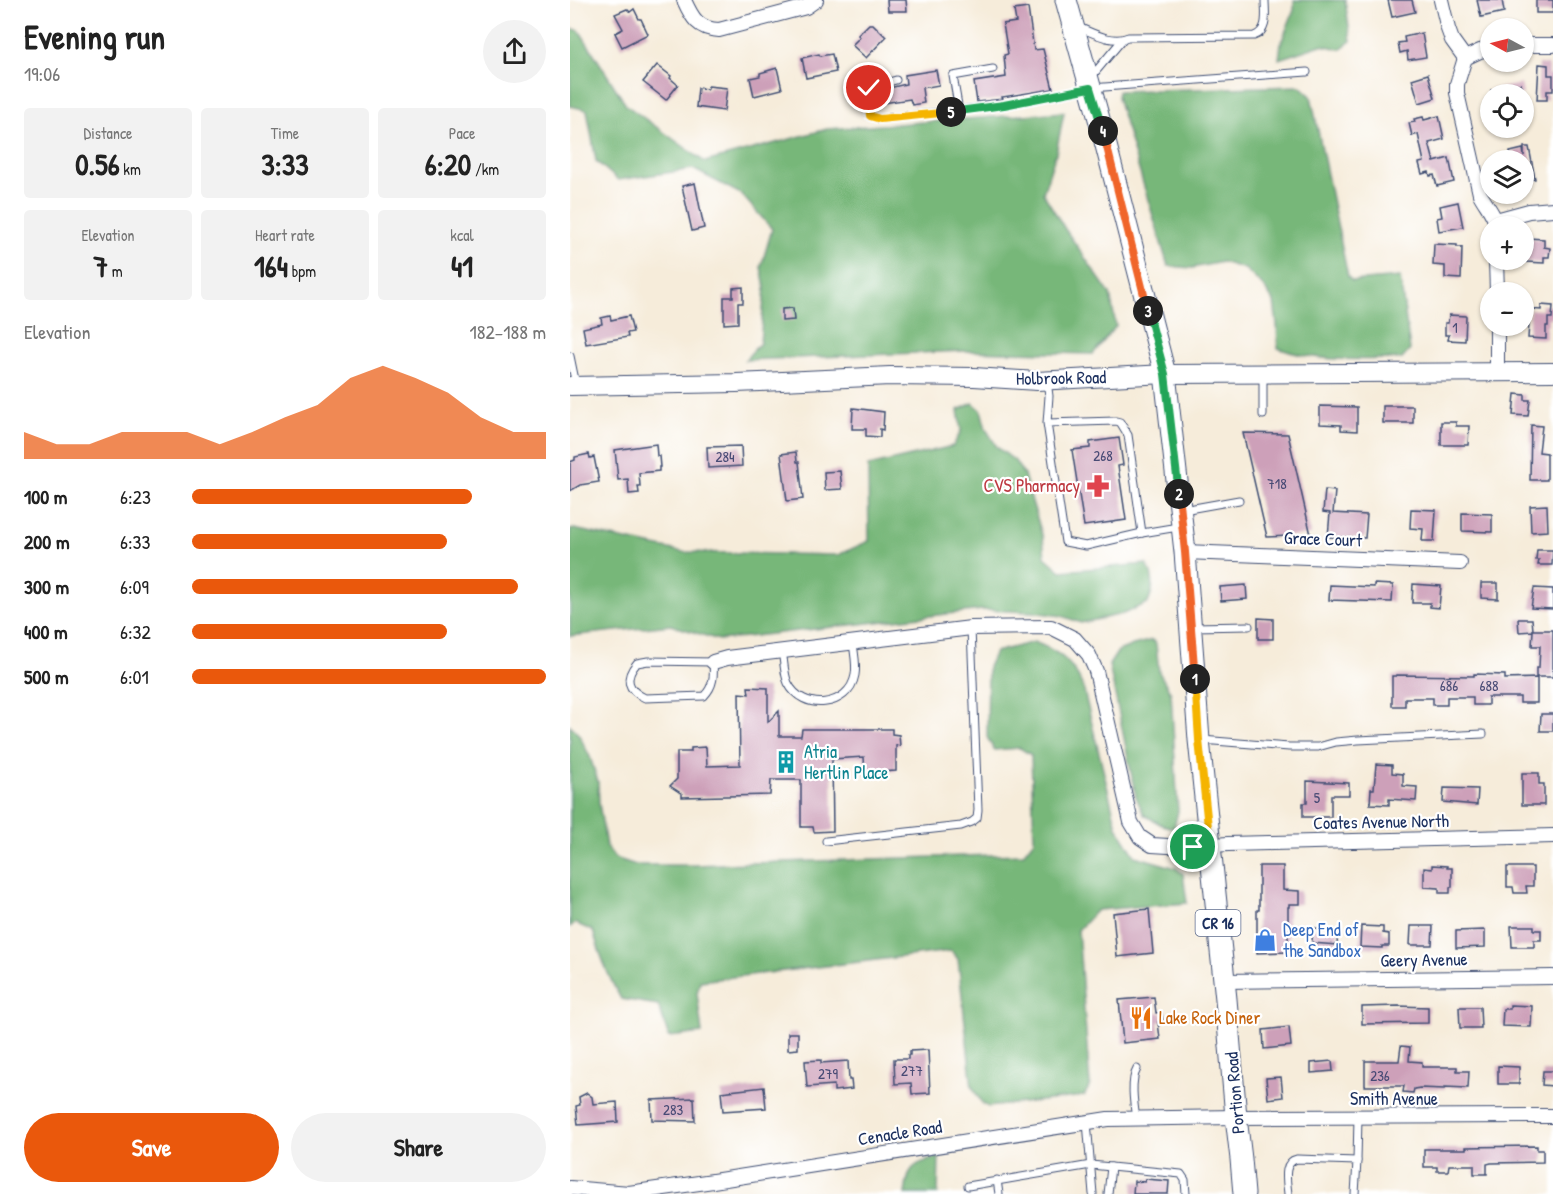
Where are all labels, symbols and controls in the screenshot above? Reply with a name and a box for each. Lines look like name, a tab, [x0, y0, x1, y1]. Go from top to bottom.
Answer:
text: Evening run	[24, 15, 165, 59]
north arrow	[1480, 18, 1534, 72]
map controls	[1480, 18, 1534, 336]
button: share	[483, 20, 546, 83]
text: 19:06	[24, 60, 60, 87]
pin	[843, 62, 894, 113]
icon: check	[852, 71, 885, 104]
button: locate	[1480, 84, 1534, 138]
pin: 5	[936, 97, 966, 127]
text: 5	[948, 101, 954, 123]
pin: 4	[1088, 116, 1118, 146]
text: 4	[1100, 120, 1106, 142]
text: Distance	[84, 122, 132, 144]
text: Time	[271, 122, 299, 144]
text: Pace	[449, 122, 475, 144]
text: 0.56	[75, 144, 120, 184]
text: 3:33	[261, 144, 309, 184]
text: 6:20	[425, 144, 471, 184]
button: layers	[1480, 150, 1534, 204]
text: km	[120, 158, 141, 180]
text: /km	[471, 158, 499, 180]
button: +	[1480, 216, 1534, 270]
text: Elevation	[81, 224, 135, 246]
text: Heart rate	[255, 224, 315, 246]
text: kcal	[450, 224, 474, 246]
text: 7	[93, 246, 108, 286]
text: 164	[254, 246, 288, 286]
text: 41	[451, 246, 473, 286]
text: m	[108, 260, 123, 282]
text: bpm	[288, 260, 316, 282]
button: −	[1480, 282, 1534, 336]
pin: 3	[1133, 296, 1163, 326]
text: 3	[1144, 300, 1152, 322]
house number: 1	[1452, 317, 1458, 338]
text: Elevation	[24, 318, 90, 345]
text: 182–188 m	[470, 318, 546, 345]
street label: Holbrook Road	[1016, 364, 1106, 391]
house number: 268	[1093, 445, 1113, 466]
house number: 284	[715, 446, 735, 467]
place label: CVS Pharmacy	[984, 473, 1080, 498]
pharmacy icon: CVS Pharmacy	[1085, 473, 1111, 499]
house number: 718	[1267, 473, 1287, 494]
pin: 2	[1164, 479, 1194, 509]
text: 100 m	[24, 483, 67, 510]
text: 6:23	[120, 483, 151, 510]
text: 2	[1175, 483, 1183, 505]
street label: Grace Court	[1283, 525, 1363, 552]
text: 200 m	[24, 528, 69, 555]
text: 6:33	[120, 528, 151, 555]
text: 300 m	[24, 573, 69, 600]
text: 6:09	[120, 573, 149, 600]
text: 400 m	[24, 618, 68, 645]
text: 6:32	[120, 618, 151, 645]
text: 500 m	[24, 663, 69, 690]
text: 6:01	[120, 663, 149, 690]
pin: 1	[1180, 664, 1210, 694]
text: 1	[1192, 668, 1198, 690]
house number: 686	[1440, 675, 1458, 696]
house number: 688	[1480, 675, 1498, 696]
place label: Atria Hertlin Place	[804, 739, 888, 785]
building icon: Atria Hertlin Place	[773, 749, 799, 775]
house number: 5	[1314, 787, 1321, 808]
street label: Coates Avenue North	[1313, 808, 1450, 835]
pin	[1167, 821, 1218, 872]
icon: arrive	[1176, 830, 1209, 863]
road number: CR 16	[1196, 910, 1240, 936]
place label: Deep End of the Sandbox	[1283, 917, 1361, 963]
shop icon: Deep End of the Sandbox	[1252, 927, 1278, 953]
street label: Geery Avenue	[1380, 946, 1468, 973]
restaurant icon: Lake Rock Diner	[1128, 1005, 1154, 1031]
place label: Lake Rock Diner	[1159, 1005, 1260, 1030]
street label: Portion Road	[1218, 1051, 1251, 1135]
house number: 277	[901, 1060, 923, 1081]
house number: 279	[818, 1063, 838, 1084]
house number: 236	[1370, 1065, 1390, 1086]
street label: Smith Avenue	[1350, 1086, 1438, 1111]
house number: 283	[663, 1099, 683, 1120]
button: Save	[24, 1113, 279, 1182]
button: Share	[291, 1113, 546, 1182]
street label: Cenacle Road	[856, 1114, 944, 1151]

